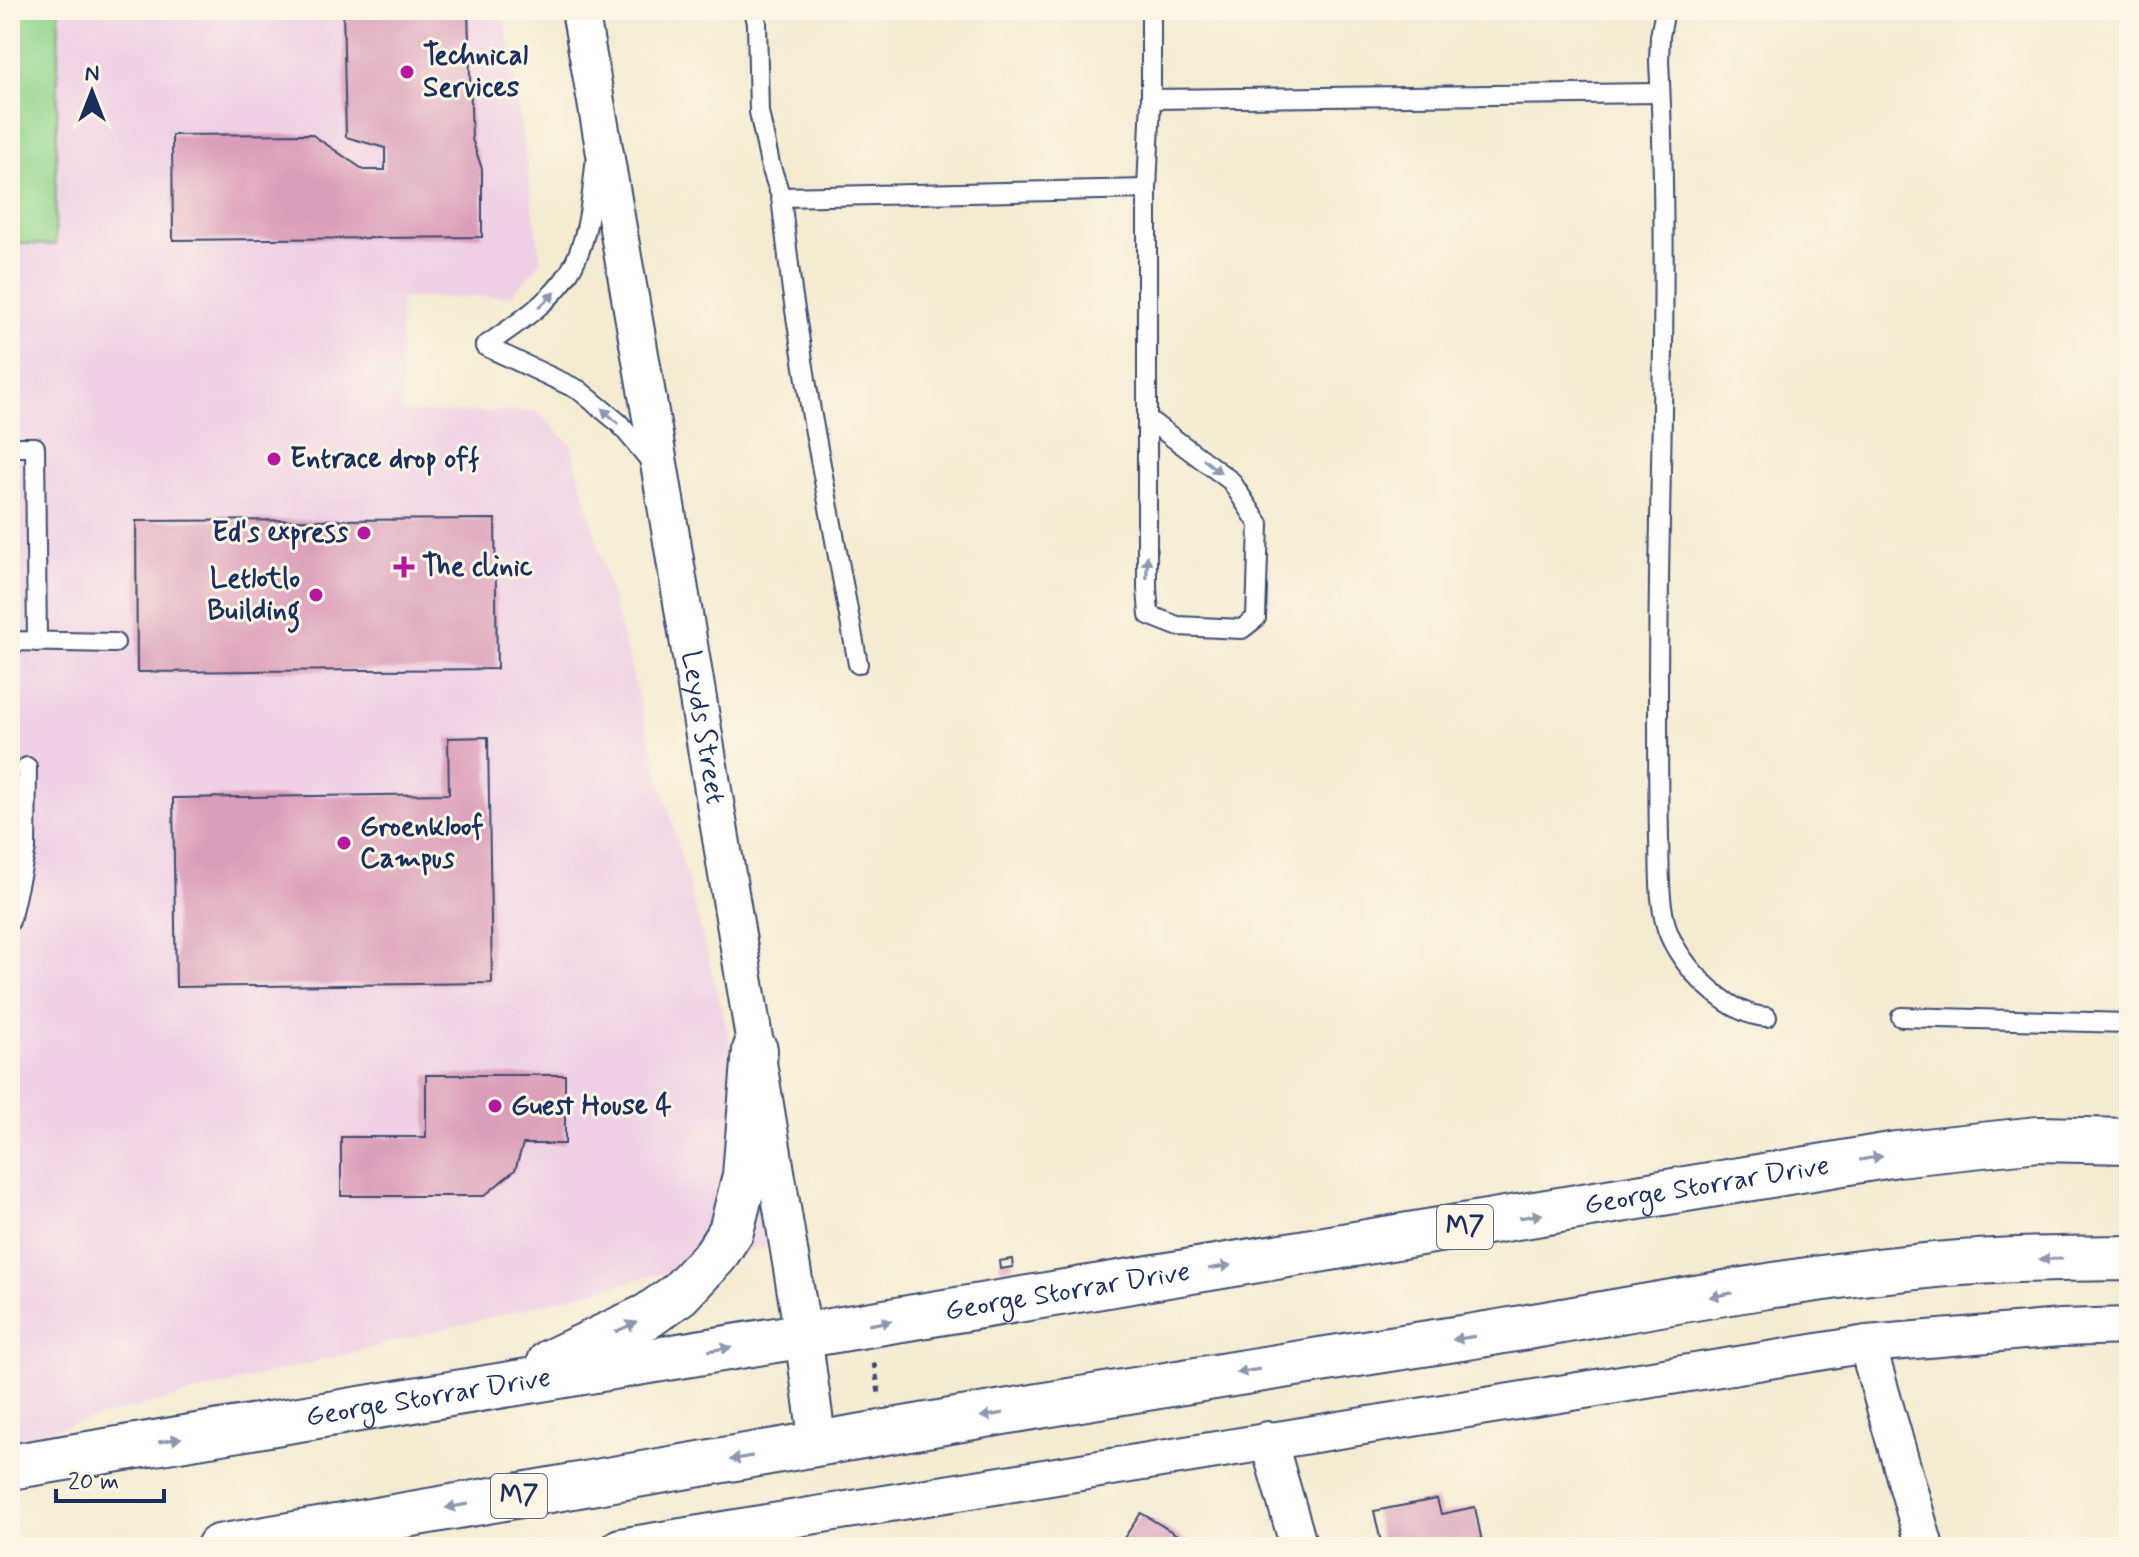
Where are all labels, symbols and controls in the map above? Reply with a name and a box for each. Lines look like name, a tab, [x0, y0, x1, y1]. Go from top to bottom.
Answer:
place label: Technical Services	[423, 38, 528, 107]
north arrow	[52, 52, 132, 132]
text: N	[85, 60, 99, 88]
marker: Technical Services	[398, 63, 416, 81]
one-way arrow	[537, 292, 556, 310]
one-way arrow	[601, 407, 620, 425]
place label: Entrace drop off	[290, 441, 480, 478]
marker: Entrace drop off	[265, 450, 283, 468]
one-way arrow	[1202, 457, 1222, 474]
place label: Ed's express	[212, 515, 349, 552]
marker: Ed's express	[355, 524, 373, 542]
place label: The clinic	[422, 549, 533, 586]
one-way arrow	[1141, 554, 1153, 579]
marker: The clinic	[393, 556, 415, 578]
place label: Letlotlo Building	[207, 561, 300, 633]
marker: Letlotlo Building	[307, 586, 325, 604]
street label: Leyds Street	[672, 648, 734, 807]
place label: Groenkloof Campus	[360, 809, 484, 878]
marker: Groenkloof Campus	[335, 834, 353, 852]
place label: Guest House 4	[511, 1088, 672, 1125]
marker: Guest House 4	[486, 1097, 504, 1115]
street label: George Storrar Drive	[1581, 1147, 1832, 1224]
one-way arrow	[1858, 1151, 1883, 1164]
road number: M7	[1437, 1205, 1493, 1249]
one-way arrow	[1519, 1209, 1544, 1221]
one-way arrow	[2038, 1252, 2063, 1265]
street label: George Storrar Drive	[942, 1253, 1193, 1330]
one-way arrow	[1207, 1260, 1232, 1273]
one-way arrow	[1708, 1290, 1733, 1302]
one-way arrow	[868, 1316, 893, 1329]
one-way arrow	[614, 1320, 637, 1334]
one-way arrow	[1451, 1332, 1476, 1344]
one-way arrow	[708, 1342, 733, 1354]
street label: George Storrar Drive	[303, 1359, 554, 1436]
one-way arrow	[1235, 1365, 1260, 1378]
one-way arrow	[979, 1410, 1004, 1422]
one-way arrow	[158, 1434, 183, 1446]
one-way arrow	[729, 1452, 754, 1465]
scale bar	[56, 1453, 164, 1503]
text: 20 m	[68, 1467, 119, 1498]
road number: M7	[491, 1474, 547, 1518]
one-way arrow	[445, 1501, 470, 1513]

